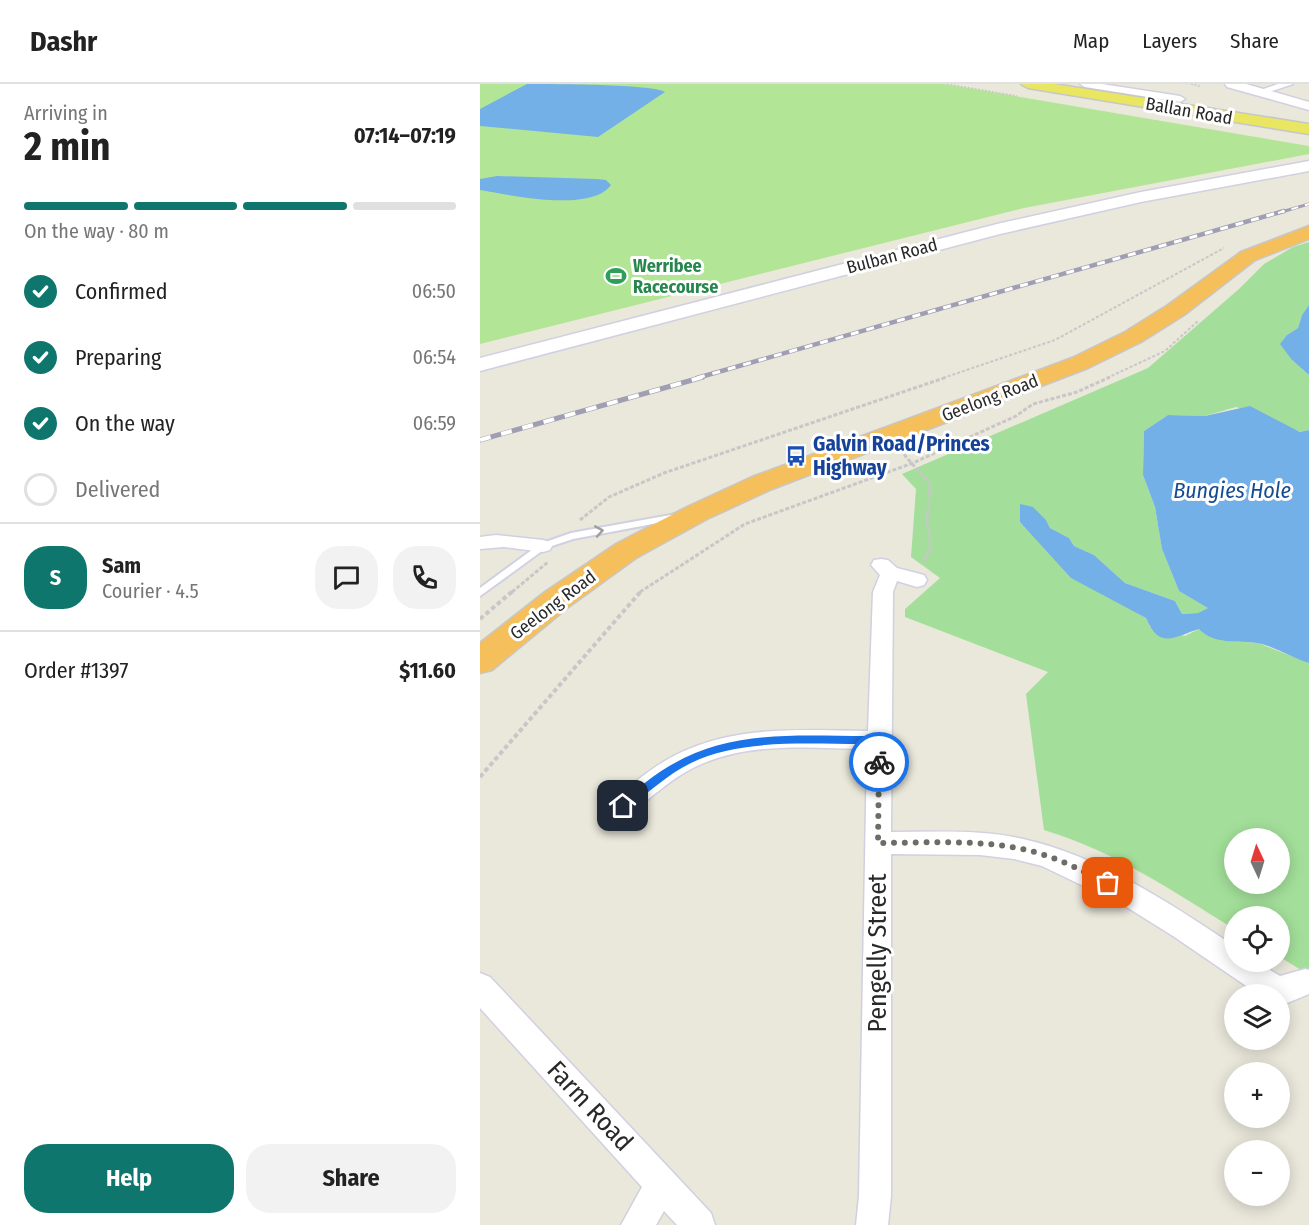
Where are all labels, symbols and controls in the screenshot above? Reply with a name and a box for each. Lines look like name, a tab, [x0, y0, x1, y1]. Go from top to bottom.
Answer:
text: Dashr	[30, 25, 97, 58]
text: Map	[1073, 28, 1109, 54]
text: Layers	[1142, 28, 1197, 54]
text: Share	[1230, 28, 1279, 54]
street label: Ballan Road	[1144, 93, 1234, 129]
text: Arriving in	[24, 101, 108, 125]
text: 07:14–07:19	[354, 122, 456, 149]
text: 2 min	[24, 124, 110, 170]
text: On the way · 80 m	[24, 219, 169, 243]
street label: Bulban Road	[844, 233, 940, 279]
place label: Werribee Racecourse	[633, 255, 718, 298]
sports icon: Werribee Racecourse	[604, 264, 628, 288]
icon: check	[24, 275, 57, 308]
text: Confirmed	[75, 278, 168, 305]
text: 06:50	[412, 279, 456, 303]
icon: check	[24, 341, 57, 374]
text: Preparing	[75, 344, 161, 371]
text: 06:54	[412, 345, 456, 369]
street label: Geelong Road	[939, 370, 1041, 426]
icon: check	[24, 407, 57, 440]
text: On the way	[75, 410, 175, 437]
text: 06:59	[413, 411, 456, 435]
place label: Galvin Road/Princes Highway	[813, 431, 990, 481]
bus stop icon: Galvin Road/Princes Highway	[784, 444, 808, 468]
text: Delivered	[75, 476, 160, 503]
water label: Bungies Hole	[1173, 477, 1291, 504]
one-way arrow	[594, 525, 604, 537]
button: chat	[315, 546, 378, 609]
button: phone	[393, 546, 456, 609]
text: Sam	[102, 552, 141, 579]
text: S	[50, 564, 61, 591]
street label: Geelong Road	[506, 566, 600, 644]
text: Courier · 4.5	[102, 579, 199, 603]
text: Order #1397	[24, 657, 128, 684]
text: $11.60	[399, 657, 456, 684]
courier	[849, 732, 909, 792]
icon: bike	[863, 746, 896, 779]
pin	[597, 780, 648, 831]
icon: home	[606, 789, 639, 822]
north arrow	[1224, 828, 1290, 894]
map controls	[1224, 828, 1290, 1206]
pin	[1082, 857, 1133, 908]
icon: bag	[1091, 866, 1124, 899]
street label: Pengelly Street	[862, 873, 893, 1033]
button: locate	[1224, 906, 1290, 972]
button: layers	[1224, 984, 1290, 1050]
street label: Farm Road	[541, 1055, 639, 1157]
button: +	[1224, 1062, 1290, 1128]
button: −	[1224, 1140, 1290, 1206]
button: Help	[24, 1144, 234, 1213]
button: Share	[246, 1144, 456, 1213]

